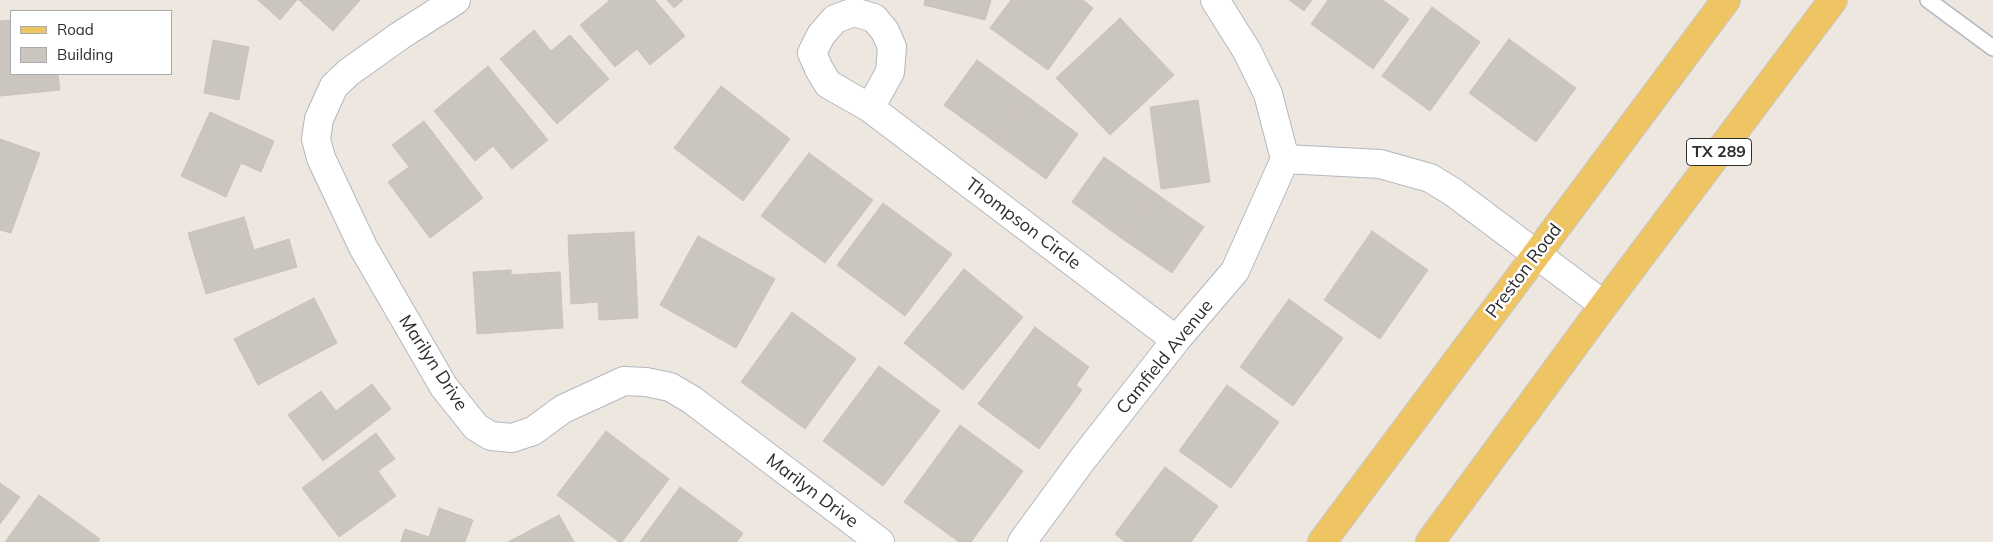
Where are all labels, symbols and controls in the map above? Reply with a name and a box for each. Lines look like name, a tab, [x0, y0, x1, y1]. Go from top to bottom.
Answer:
legend	[10, 10, 172, 75]
text: Road	[57, 20, 94, 39]
text: Building	[57, 45, 113, 64]
road number: TX 289	[1686, 138, 1752, 166]
street label: Thompson Circle	[961, 174, 1085, 274]
street label: Preston Road	[1482, 220, 1566, 322]
street label: Camfield Avenue	[1112, 295, 1218, 419]
street label: Marilyn Drive	[394, 311, 472, 415]
street label: Marilyn Drive	[762, 449, 862, 533]

